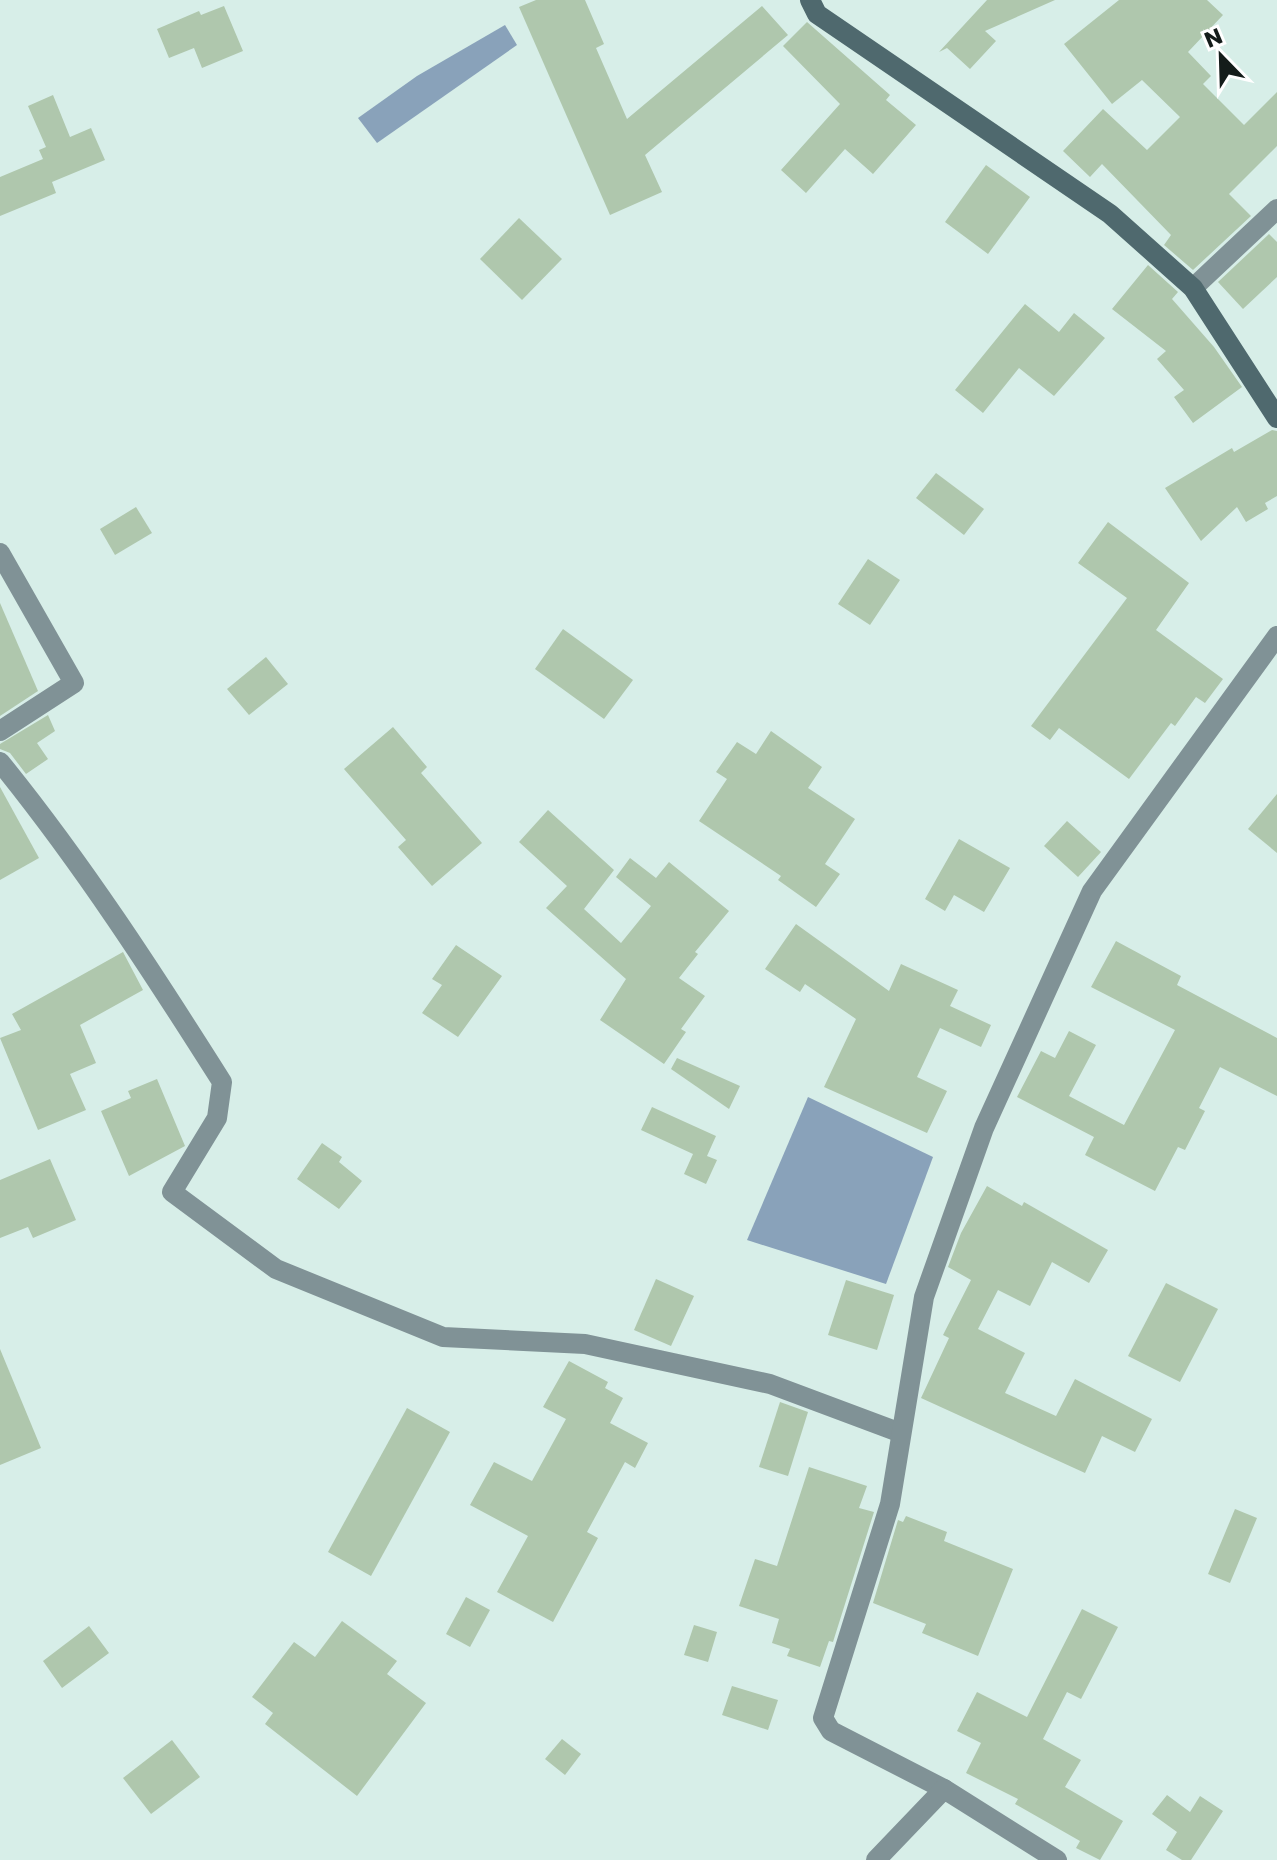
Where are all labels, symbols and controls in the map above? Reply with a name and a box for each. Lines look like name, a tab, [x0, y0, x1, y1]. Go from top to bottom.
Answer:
north arrow	[1181, 16, 1261, 96]
text: N	[1200, 21, 1227, 56]

